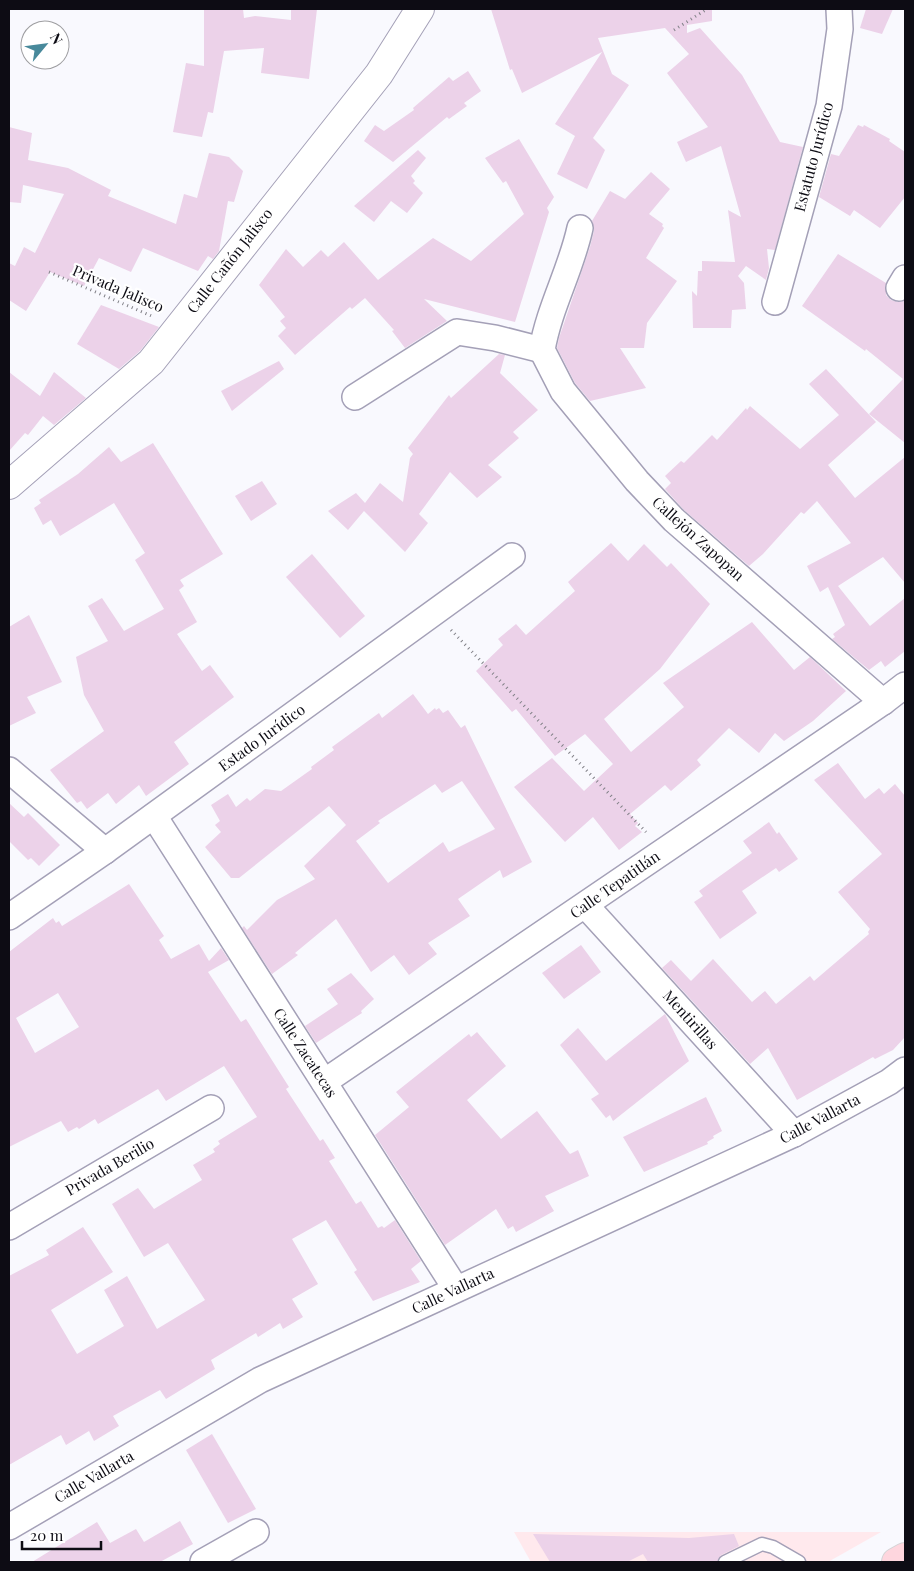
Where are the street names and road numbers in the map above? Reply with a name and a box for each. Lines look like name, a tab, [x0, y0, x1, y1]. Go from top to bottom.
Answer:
street label: Estatuto Jurídico	[789, 100, 837, 214]
street label: Calle Cañón Jalisco	[182, 204, 277, 317]
street label: Privada Jalisco	[70, 260, 167, 316]
street label: Callejón Zapopan	[648, 492, 749, 585]
street label: Estado Jurídico	[214, 699, 309, 775]
street label: Calle Tepatitlán	[566, 846, 663, 923]
street label: Mentirillas	[659, 986, 723, 1053]
street label: Calle Zacatecas	[269, 1004, 342, 1101]
street label: Calle Vallarta	[776, 1088, 864, 1148]
street label: Privada Berilio	[62, 1133, 157, 1200]
street label: Calle Vallarta	[408, 1262, 497, 1318]
street label: Calle Vallarta	[50, 1445, 137, 1507]

